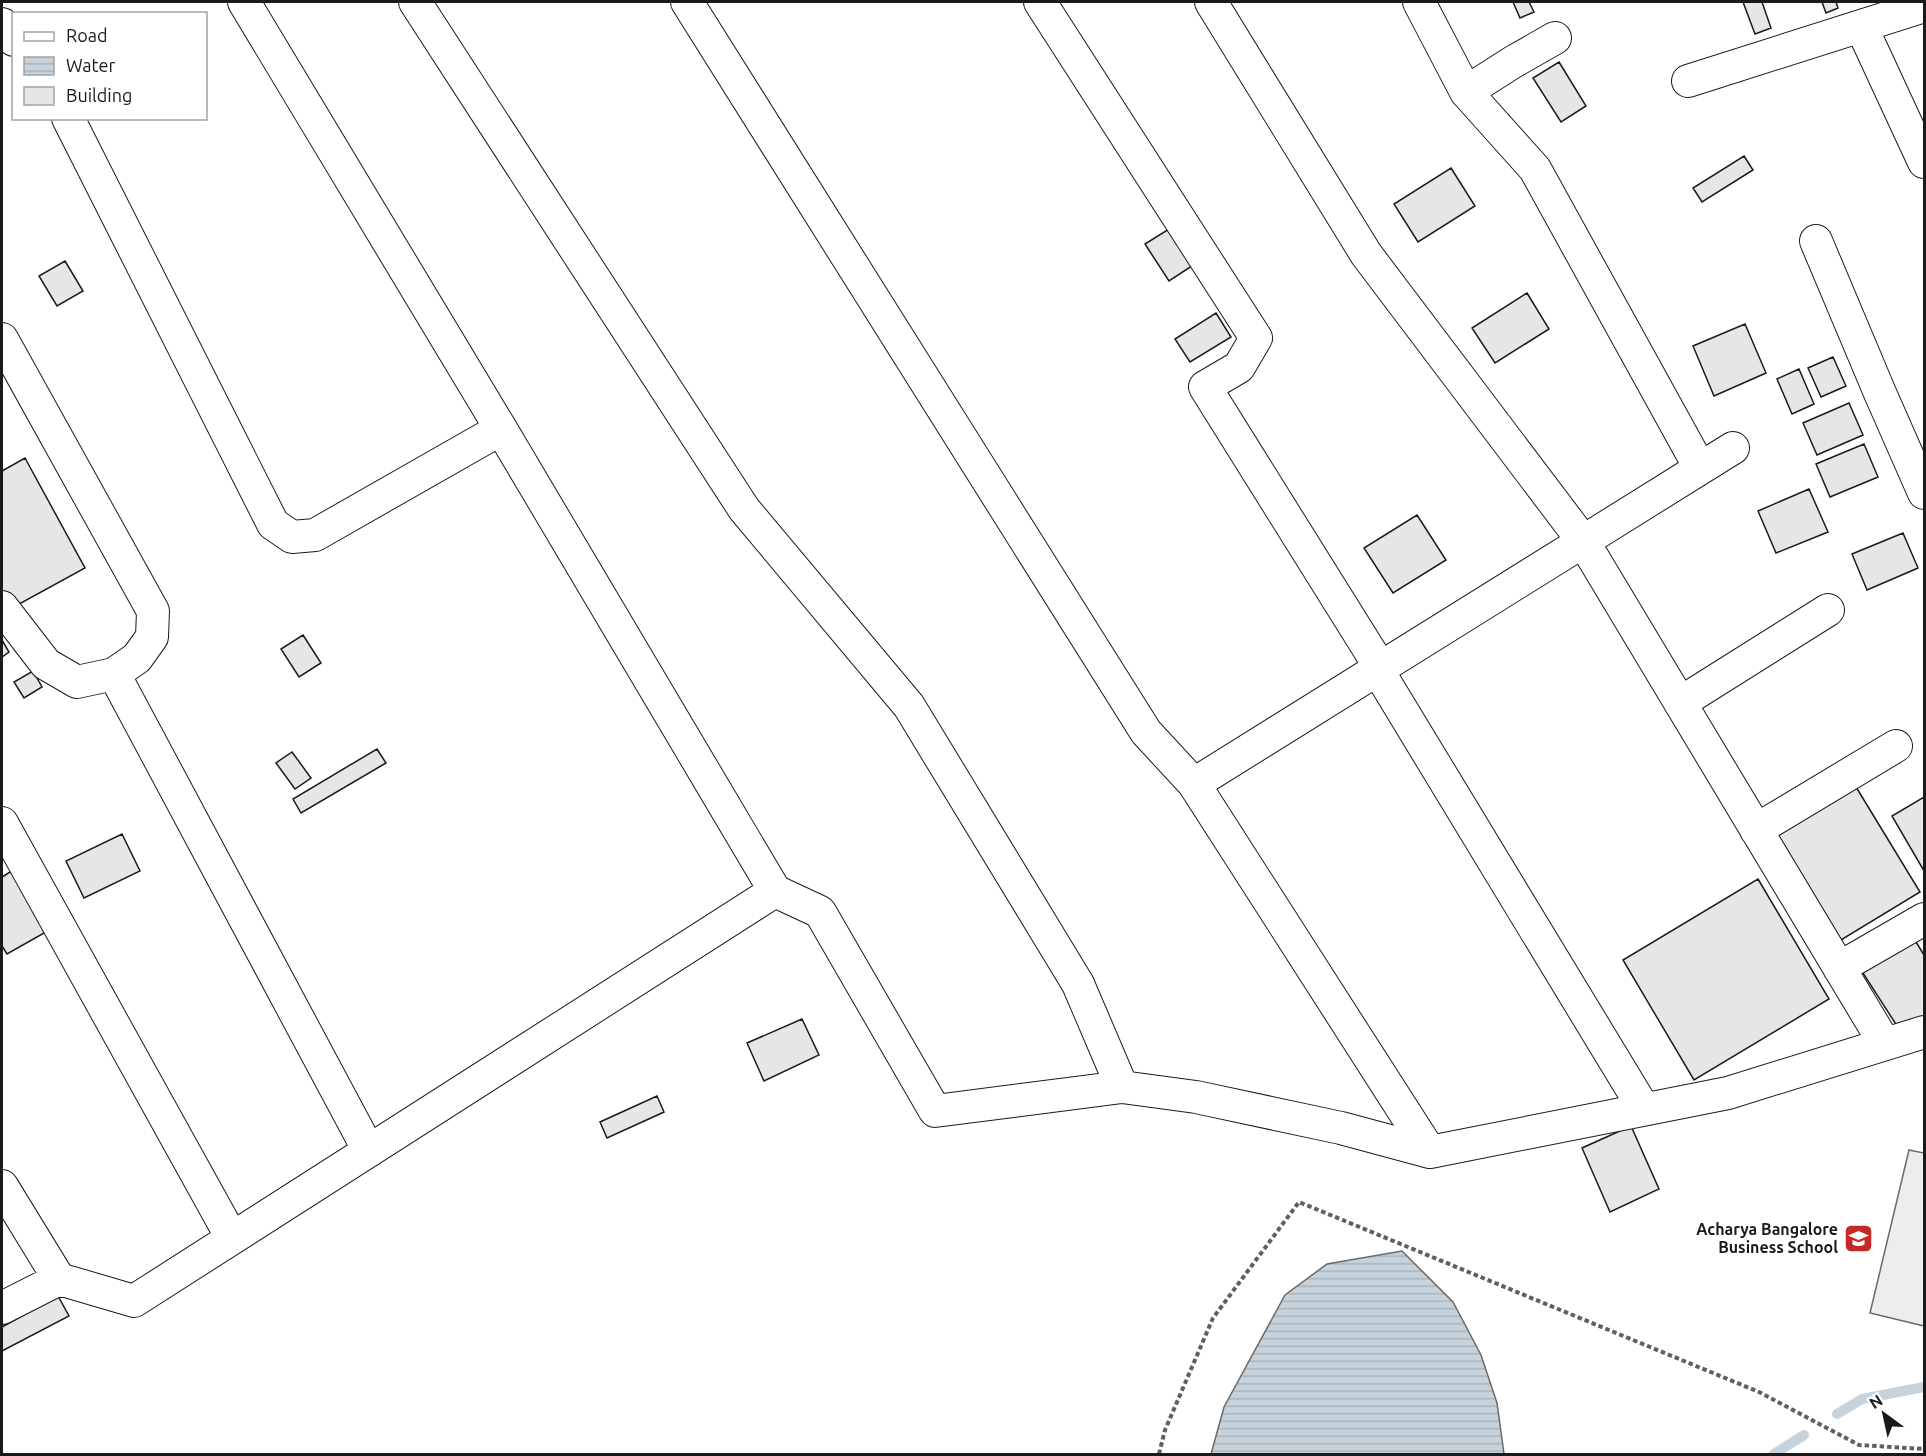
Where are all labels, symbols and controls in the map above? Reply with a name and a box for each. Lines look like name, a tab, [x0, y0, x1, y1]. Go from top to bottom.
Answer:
legend	[12, 12, 207, 120]
text: Road	[66, 25, 108, 45]
text: Water	[66, 55, 116, 75]
text: Building	[66, 85, 132, 105]
place label: Acharya Bangalore Business School	[1696, 1220, 1838, 1256]
school or university icon: Acharya Bangalore Business School	[1843, 1222, 1875, 1254]
north arrow	[1854, 1384, 1914, 1444]
text: N	[1866, 1391, 1886, 1412]

